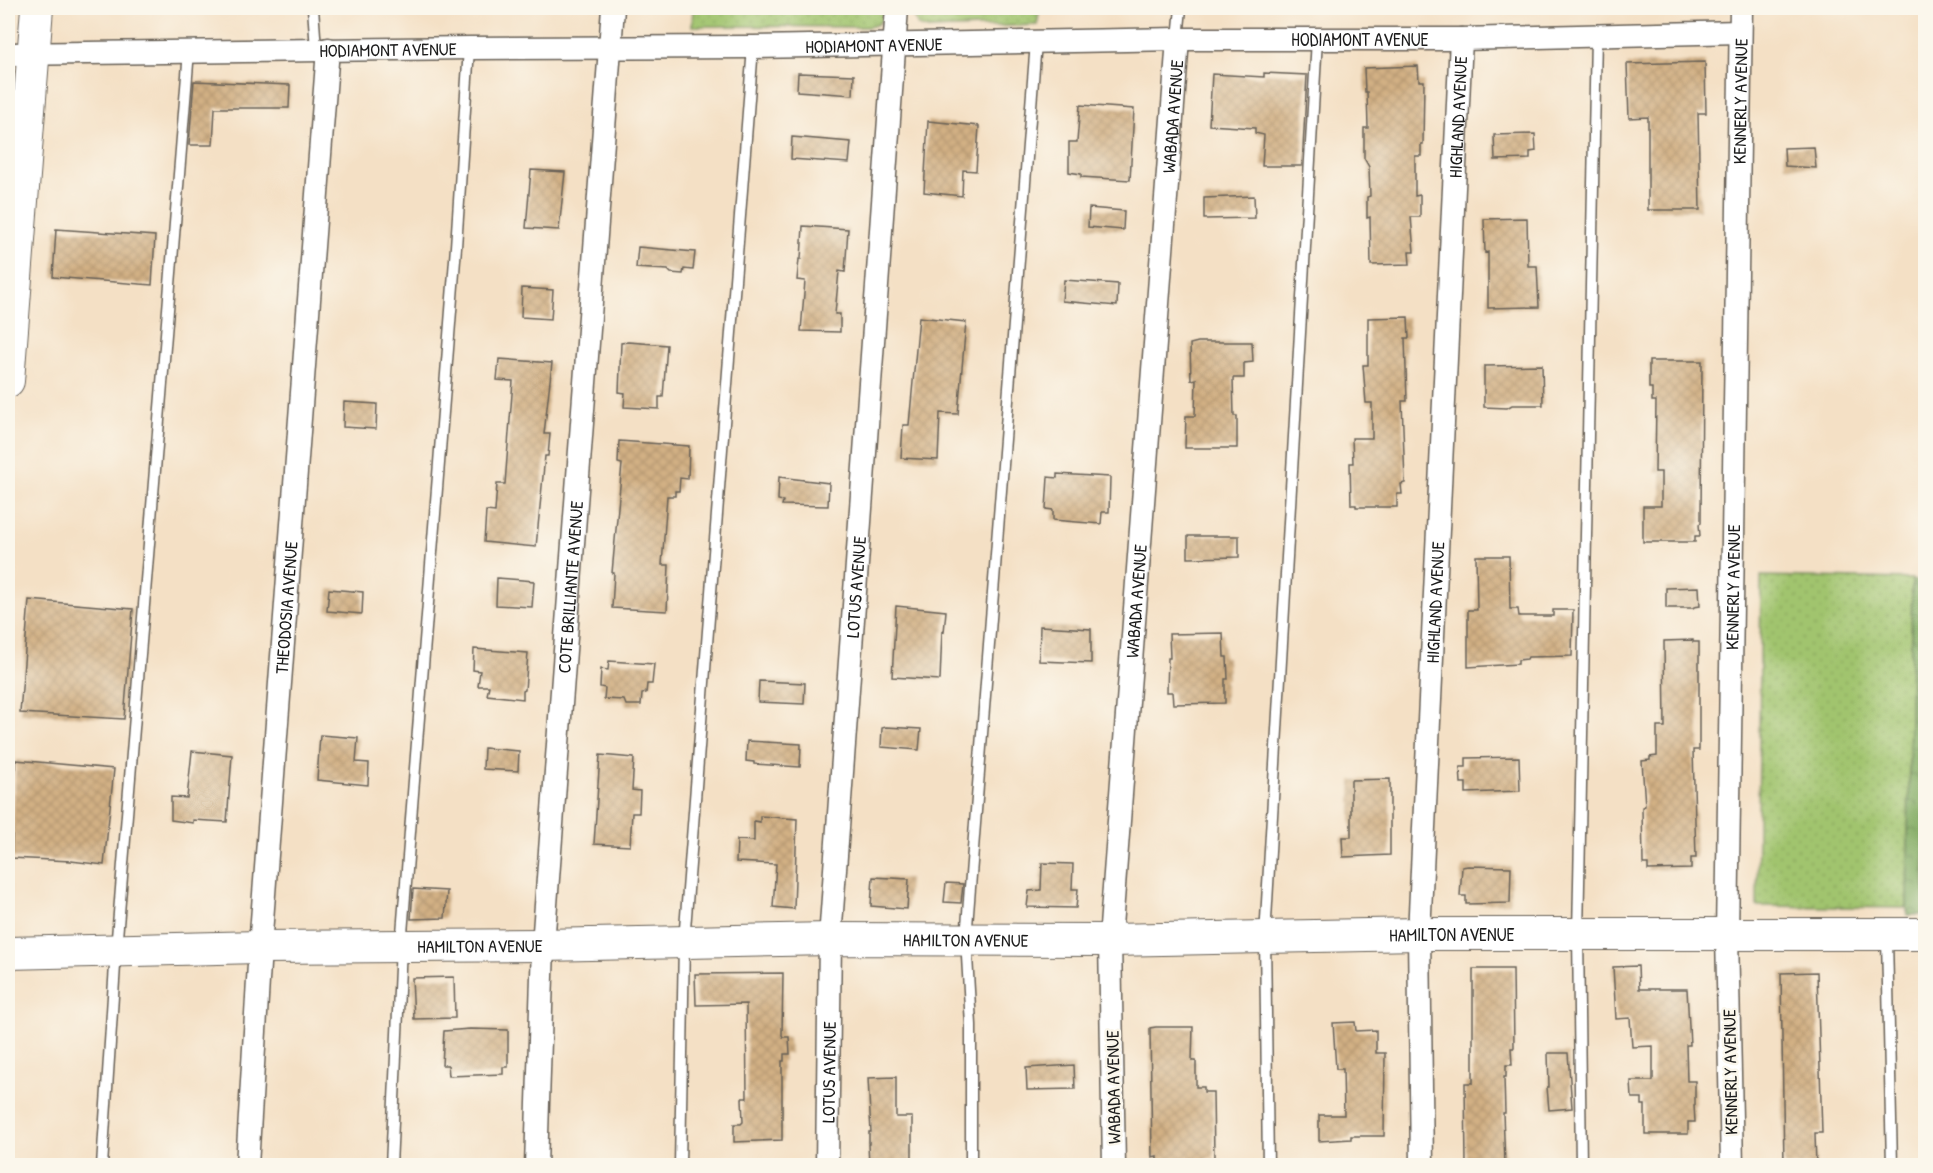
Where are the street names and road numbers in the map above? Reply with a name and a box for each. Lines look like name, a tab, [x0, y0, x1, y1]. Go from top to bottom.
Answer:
street label: HODIAMONT AVENUE	[1291, 27, 1429, 52]
street label: HODIAMONT AVENUE	[805, 31, 943, 59]
street label: HODIAMONT AVENUE	[319, 36, 457, 62]
street label: KENNERLY AVENUE	[1726, 38, 1753, 164]
street label: HIGHLAND AVENUE	[1442, 55, 1473, 178]
street label: WABADA AVENUE	[1155, 59, 1189, 174]
street label: COTE BRILLIANTE AVENUE	[551, 500, 589, 674]
street label: KENNERLY AVENUE	[1719, 524, 1746, 650]
street label: LOTUS AVENUE	[839, 535, 871, 639]
street label: THEODOSIA AVENUE	[268, 540, 303, 675]
street label: HIGHLAND AVENUE	[1419, 541, 1450, 664]
street label: WABADA AVENUE	[1119, 543, 1152, 659]
street label: HAMILTON AVENUE	[1389, 922, 1515, 947]
street label: HAMILTON AVENUE	[903, 927, 1029, 952]
street label: HAMILTON AVENUE	[417, 933, 543, 958]
street label: KENNERLY AVENUE	[1716, 1009, 1744, 1135]
street label: LOTUS AVENUE	[815, 1021, 841, 1123]
street label: WABADA AVENUE	[1100, 1030, 1126, 1144]

